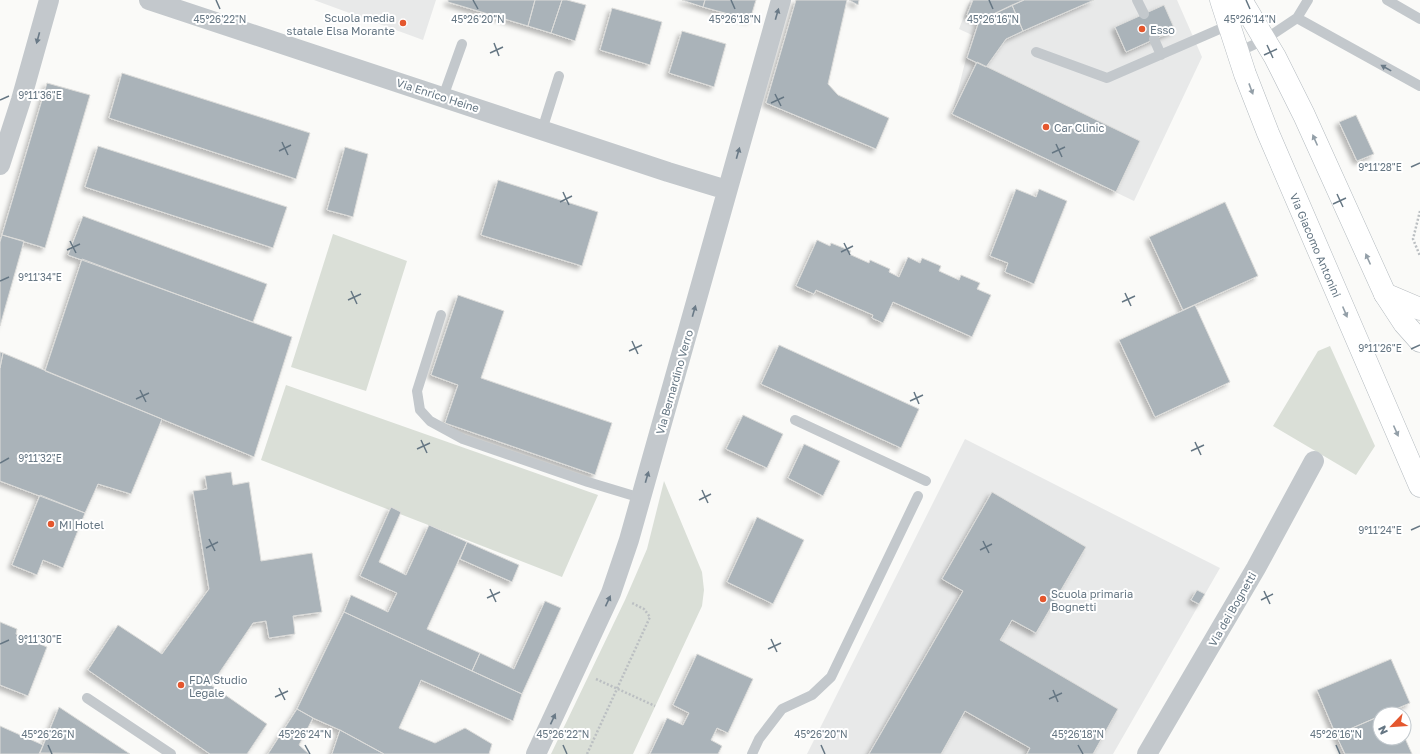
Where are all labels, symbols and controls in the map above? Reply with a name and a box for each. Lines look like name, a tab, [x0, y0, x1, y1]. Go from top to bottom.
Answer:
one-way arrow	[774, 8, 780, 20]
place label: Scuola media statale Elsa Morante	[287, 11, 395, 37]
text: 45°26'22"N	[194, 13, 246, 25]
text: 45°26'20"N	[451, 13, 505, 25]
text: 45°26'18"N	[709, 13, 761, 25]
text: 45°26'16"N	[967, 13, 1019, 25]
text: 45°26'14"N	[1224, 13, 1276, 25]
marker: Scuola media statale Elsa Morante	[398, 18, 408, 28]
place label: Esso	[1150, 23, 1175, 36]
marker: Esso	[1137, 24, 1147, 34]
one-way arrow	[35, 31, 41, 44]
one-way arrow	[1380, 64, 1392, 71]
street label: Via Enrico Heine	[395, 76, 481, 114]
one-way arrow	[1248, 83, 1254, 95]
text: 9°11'36"E	[18, 89, 62, 101]
place label: Car Clinic	[1054, 121, 1104, 134]
marker: Car Clinic	[1041, 122, 1051, 132]
one-way arrow	[1312, 134, 1318, 146]
one-way arrow	[735, 146, 741, 158]
text: 9°11'28"E	[1358, 161, 1402, 173]
street label: Via Giacomo Antonini	[1288, 191, 1344, 299]
one-way arrow	[1365, 253, 1371, 264]
text: 9°11'34"E	[18, 271, 62, 283]
one-way arrow	[691, 305, 697, 317]
one-way arrow	[1342, 306, 1348, 318]
street label: Via Bernardino Verro	[653, 328, 695, 436]
text: 9°11'26"E	[1358, 342, 1402, 354]
one-way arrow	[1393, 426, 1399, 437]
text: 9°11'32"E	[18, 452, 62, 464]
one-way arrow	[644, 471, 650, 483]
place label: MI Hotel	[59, 518, 104, 531]
marker: MI Hotel	[46, 519, 56, 529]
text: 9°11'24"E	[1358, 524, 1402, 536]
street label: Via dei Bognetti	[1205, 569, 1259, 648]
place label: Scuola primaria Bognetti	[1051, 587, 1133, 613]
one-way arrow	[605, 594, 611, 606]
marker: Scuola primaria Bognetti	[1038, 594, 1048, 604]
text: 9°11'30"E	[18, 633, 62, 645]
place label: FDA Studio Legale	[189, 673, 248, 699]
marker: FDA Studio Legale	[176, 680, 186, 690]
north arrow	[1372, 706, 1412, 746]
one-way arrow	[550, 713, 556, 724]
text: N	[1375, 724, 1390, 737]
text: 45°26'26"N	[21, 728, 75, 740]
text: 45°26'24"N	[278, 728, 332, 740]
text: 45°26'22"N	[537, 728, 589, 740]
text: 45°26'20"N	[794, 728, 848, 740]
text: 45°26'18"N	[1052, 728, 1104, 740]
text: 45°26'16"N	[1310, 728, 1362, 740]

